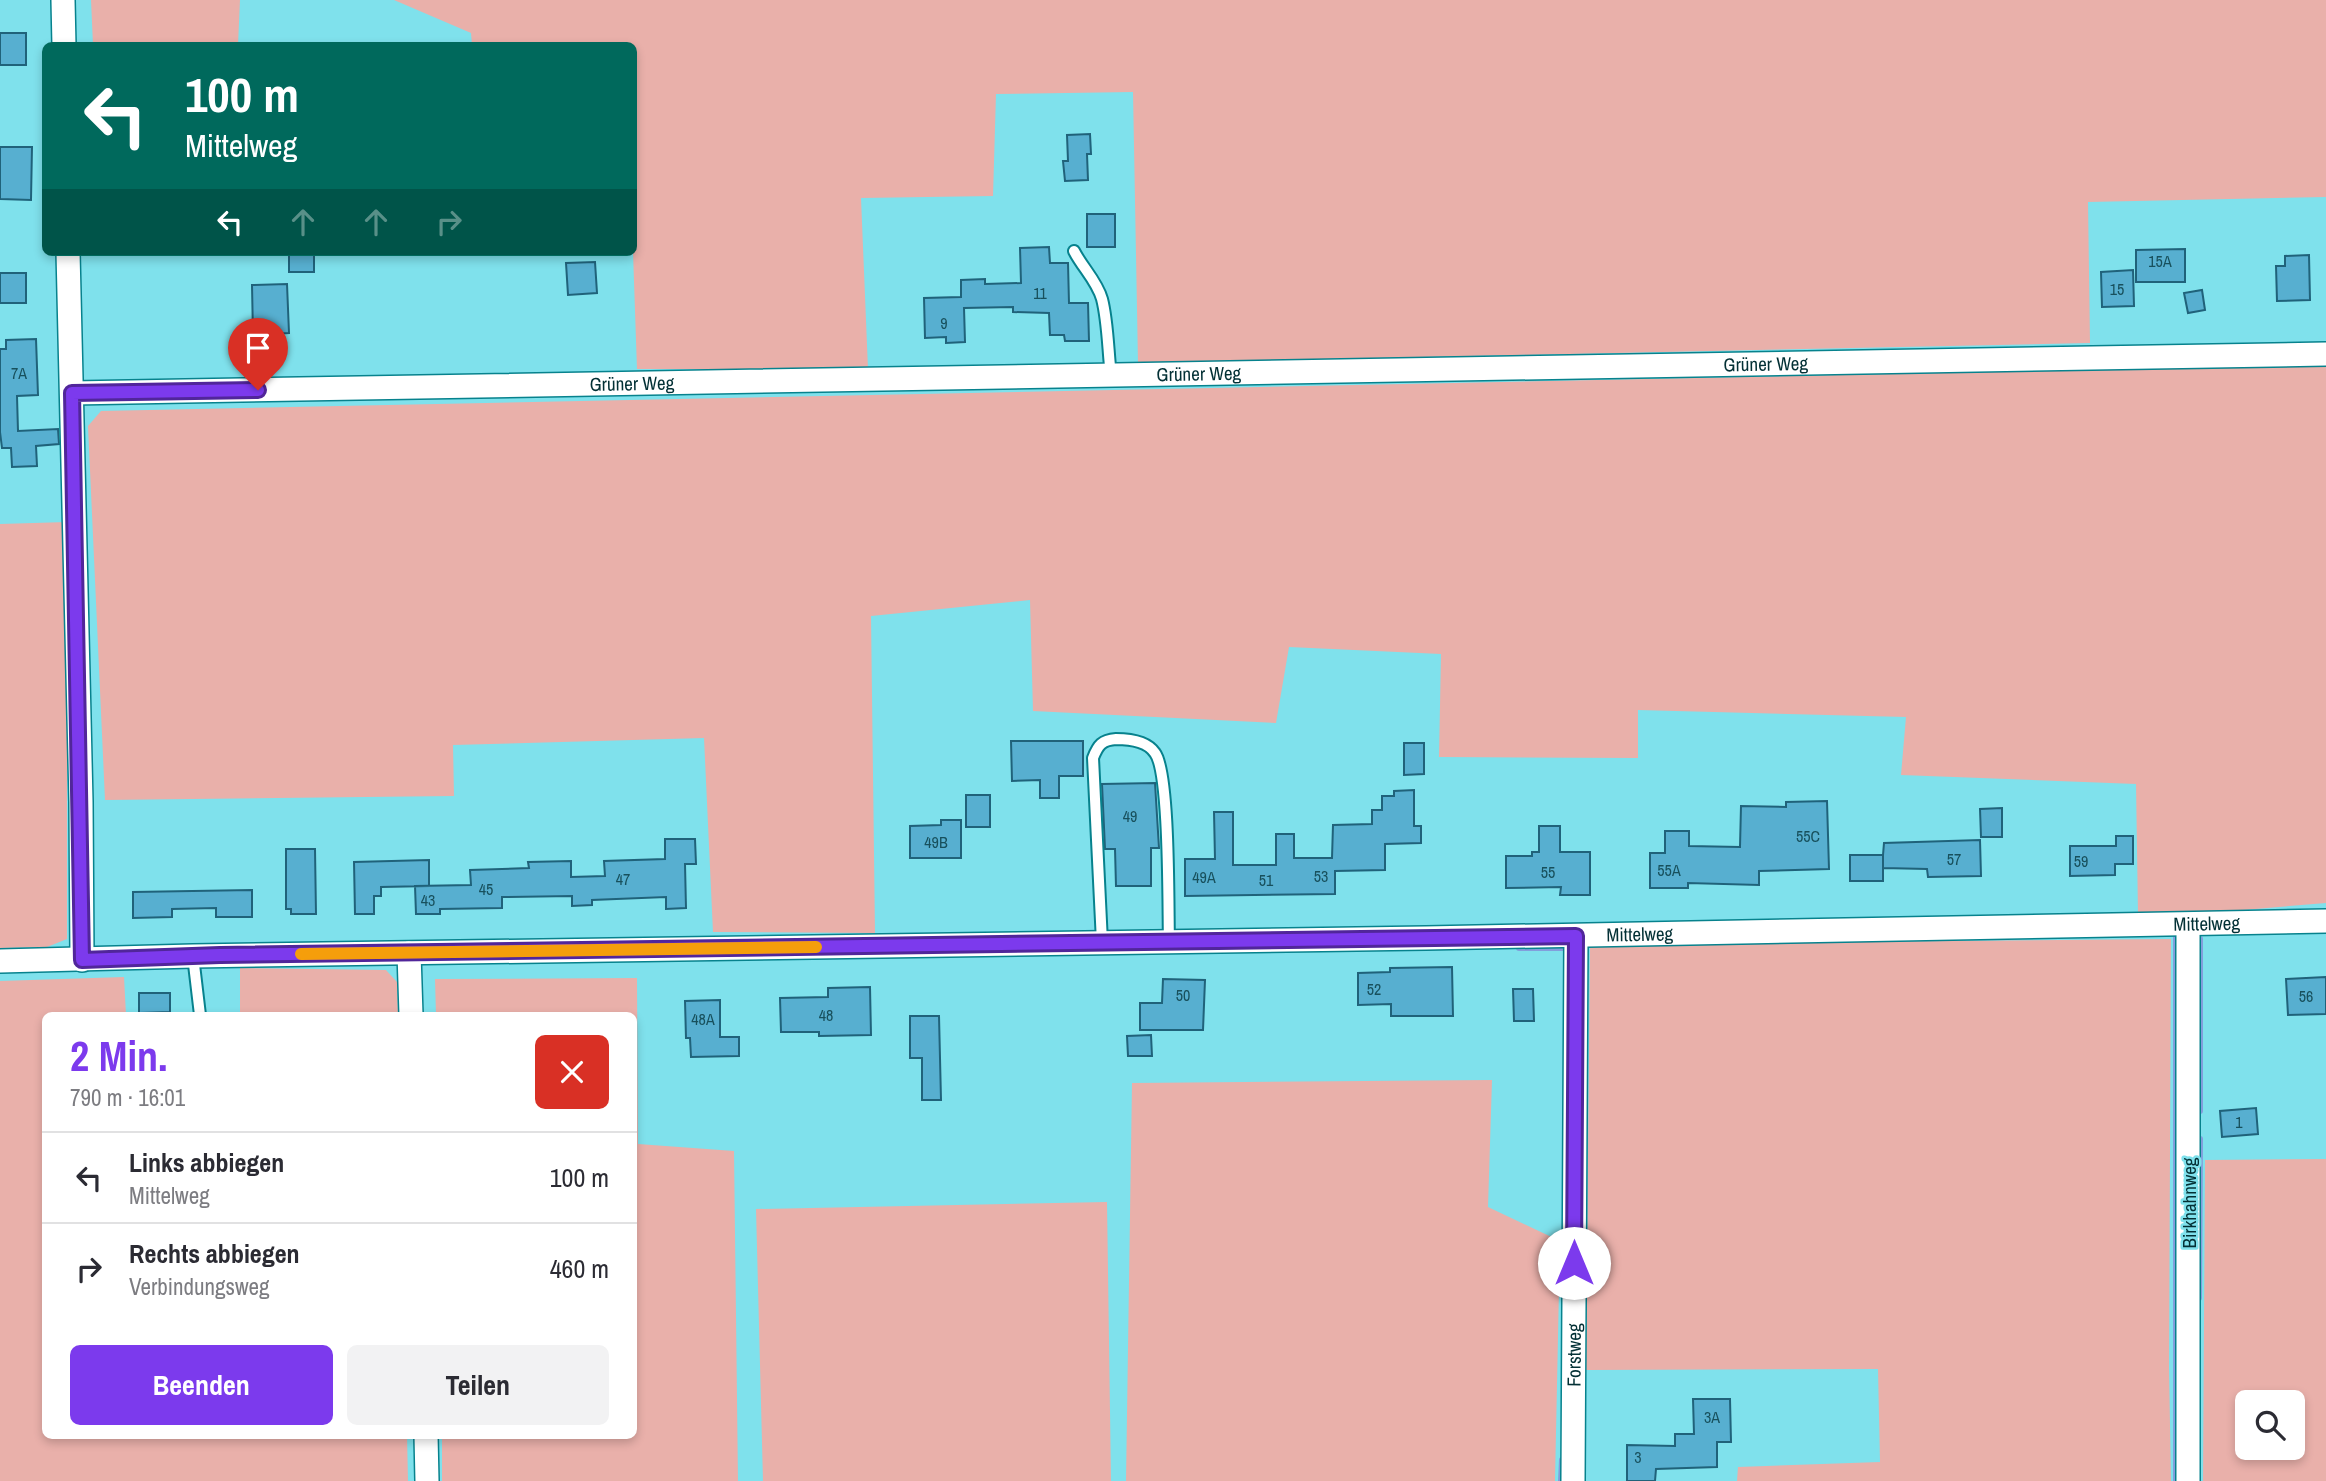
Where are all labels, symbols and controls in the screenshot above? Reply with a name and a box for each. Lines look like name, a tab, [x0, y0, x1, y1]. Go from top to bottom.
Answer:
text: 100 m	[185, 61, 299, 127]
icon: left	[70, 70, 161, 161]
text: Mittelweg	[185, 124, 297, 167]
icon: left	[211, 203, 249, 241]
icon: ahead	[284, 203, 322, 241]
icon: ahead	[357, 203, 395, 241]
icon: right	[430, 203, 468, 241]
house number: 15A	[2148, 250, 2172, 272]
house number: 15	[2110, 278, 2124, 300]
house number: 11	[1033, 282, 1048, 304]
house number: 9	[940, 312, 948, 334]
pin	[228, 318, 288, 390]
icon: arrive	[239, 329, 277, 367]
street label: Grüner Weg	[1723, 350, 1809, 377]
street label: Grüner Weg	[1156, 360, 1242, 387]
house number: 7A	[11, 362, 27, 384]
street label: Grüner Weg	[589, 370, 675, 397]
house number: 49	[1123, 805, 1137, 827]
house number: 55C	[1796, 825, 1820, 847]
house number: 49B	[924, 831, 948, 853]
house number: 57	[1947, 848, 1961, 870]
house number: 59	[2074, 850, 2088, 872]
house number: 55A	[1657, 859, 1681, 881]
house number: 55	[1541, 861, 1555, 883]
house number: 53	[1314, 865, 1328, 887]
house number: 49A	[1192, 866, 1216, 888]
house number: 47	[616, 868, 630, 890]
house number: 51	[1259, 869, 1274, 891]
house number: 45	[479, 878, 493, 900]
house number: 43	[421, 889, 435, 911]
street label: Mittelweg	[2173, 910, 2241, 937]
street label: Mittelweg	[1606, 920, 1674, 948]
house number: 52	[1367, 978, 1381, 1000]
house number: 50	[1176, 984, 1190, 1006]
house number: 56	[2299, 985, 2313, 1007]
house number: 48	[819, 1004, 833, 1026]
house number: 48A	[691, 1008, 715, 1030]
text: 2 Min.	[70, 1028, 168, 1084]
button: close	[535, 1035, 609, 1109]
text: 790 m · 16:01	[70, 1082, 185, 1113]
house number: 1	[2235, 1111, 2243, 1133]
text: Links abbiegen	[129, 1145, 284, 1180]
street label: Birkhahnweg	[2176, 1157, 2202, 1248]
icon: left	[70, 1159, 108, 1197]
text: 100 m	[550, 1160, 609, 1195]
text: Mittelweg	[129, 1180, 210, 1211]
position arrow	[1537, 1226, 1611, 1300]
text: Rechts abbiegen	[129, 1236, 300, 1271]
icon: right	[70, 1250, 108, 1288]
text: 460 m	[550, 1251, 609, 1286]
text: Verbindungsweg	[129, 1271, 270, 1302]
street label: Forstweg	[1561, 1323, 1587, 1387]
button: Beenden	[70, 1345, 333, 1425]
button: Teilen	[347, 1345, 609, 1425]
map controls	[2235, 1390, 2305, 1460]
button: search	[2235, 1390, 2305, 1460]
house number: 3A	[1704, 1406, 1720, 1428]
house number: 3	[1634, 1446, 1642, 1468]

